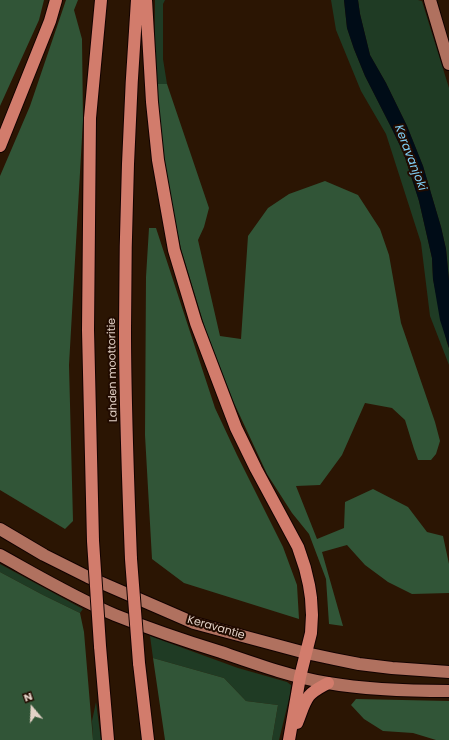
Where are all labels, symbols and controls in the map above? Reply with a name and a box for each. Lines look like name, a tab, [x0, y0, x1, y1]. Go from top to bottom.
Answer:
water label: Keravanjoki	[391, 123, 429, 193]
street label: Lahden moottoritie	[105, 318, 121, 422]
street label: Keravantie	[186, 614, 246, 642]
north arrow	[12, 688, 52, 728]
text: N	[22, 688, 35, 706]

